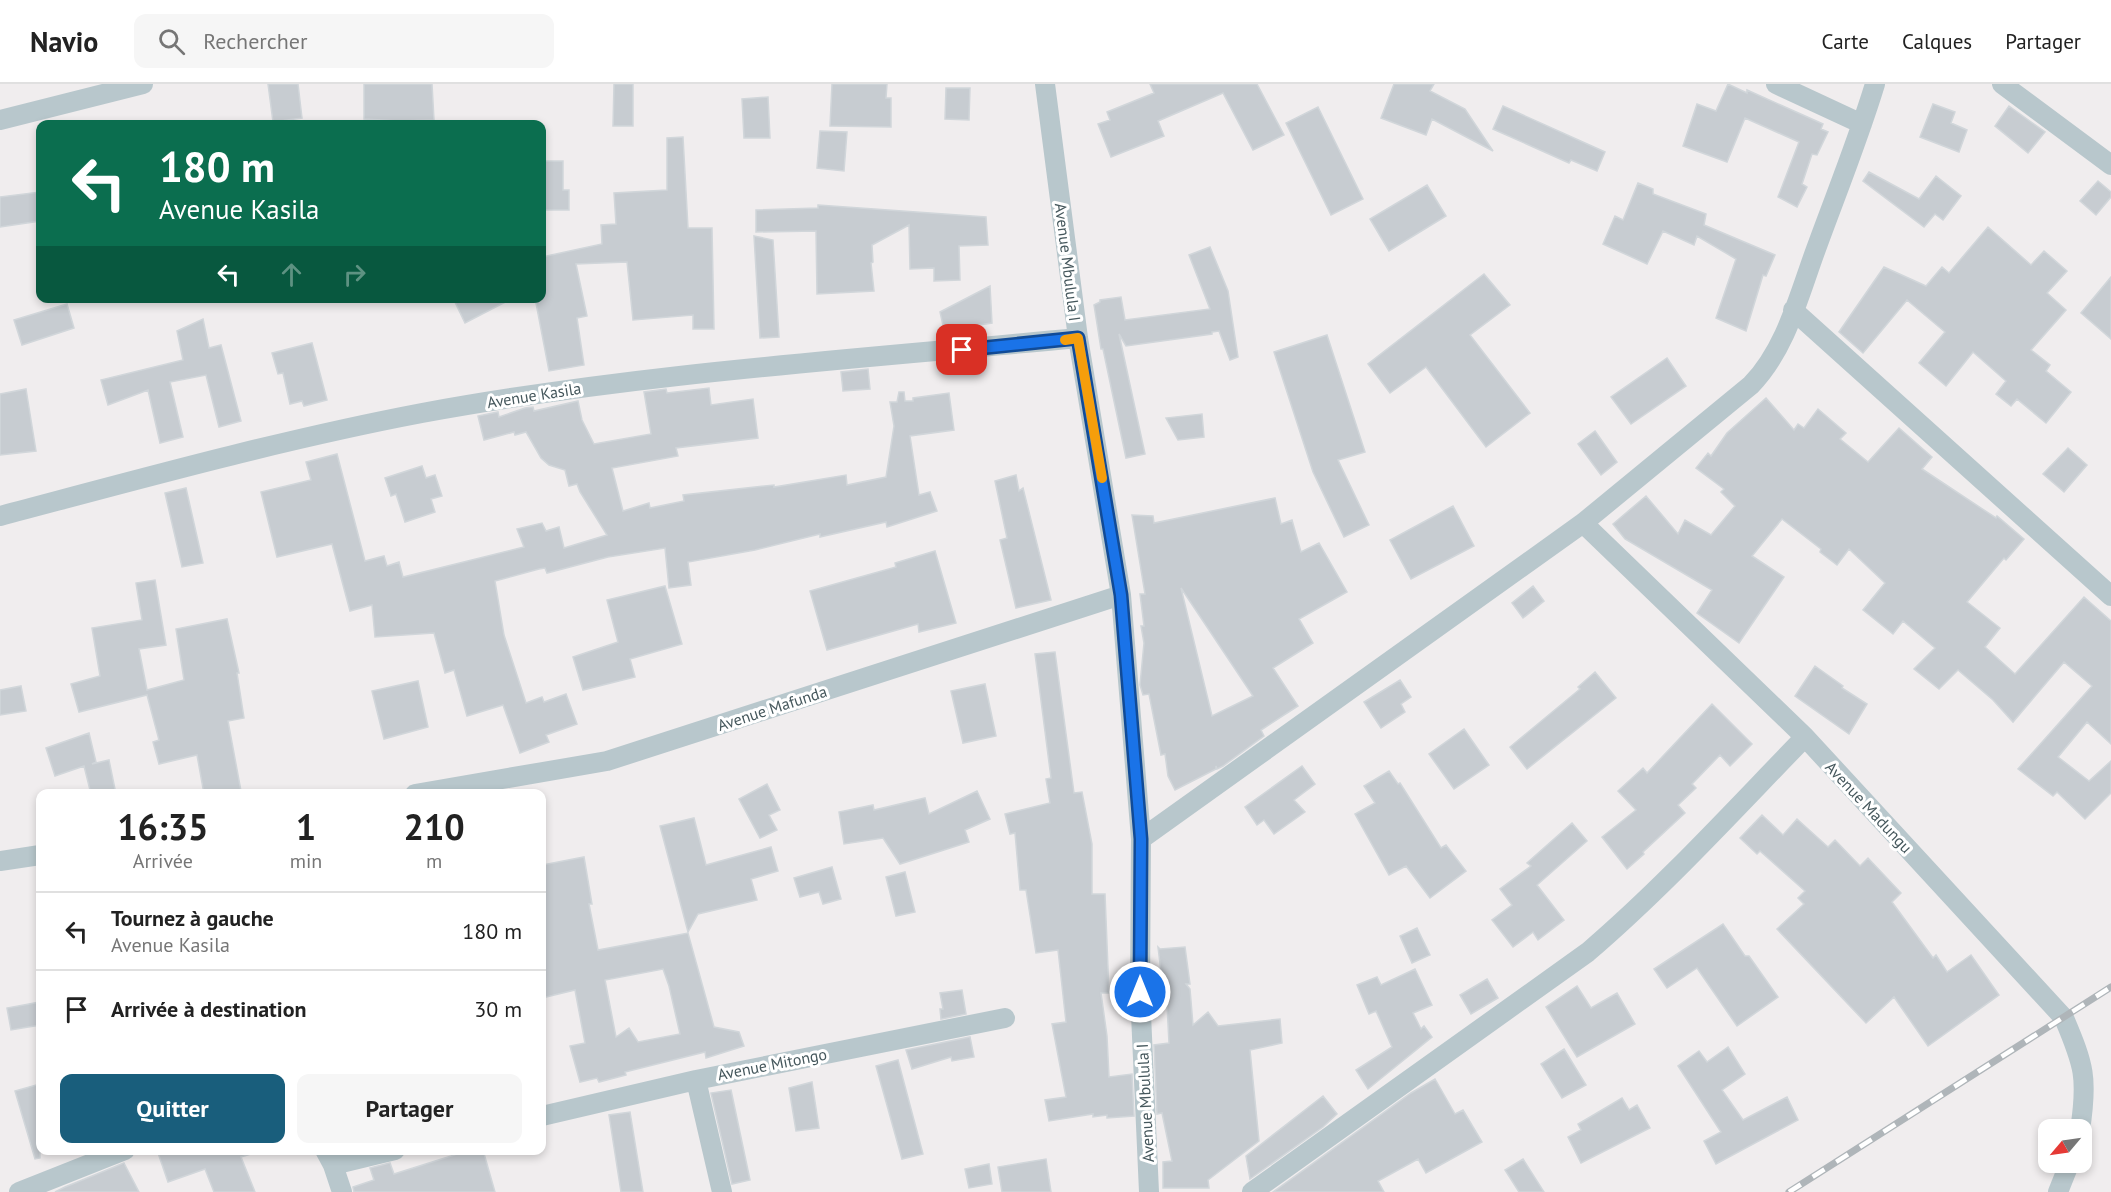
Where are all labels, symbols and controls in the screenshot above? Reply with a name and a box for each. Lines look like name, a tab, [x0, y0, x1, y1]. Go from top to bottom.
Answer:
search box	[134, 14, 554, 68]
text: Navio	[30, 23, 98, 60]
icon: search	[155, 25, 188, 58]
text: Rechercher	[203, 27, 307, 55]
text: Carte	[1822, 28, 1869, 55]
text: Calques	[1902, 28, 1972, 55]
text: Partager	[2005, 28, 2081, 55]
text: 180 m	[159, 139, 275, 194]
icon: left	[60, 144, 138, 222]
text: Avenue Kasila	[159, 192, 320, 226]
street label: Avenue Mbulula I	[1051, 202, 1085, 322]
icon: left	[212, 258, 245, 291]
icon: ahead	[275, 258, 308, 291]
icon: right	[338, 258, 371, 291]
pin	[936, 324, 987, 375]
icon: arrive	[945, 333, 978, 366]
street label: Avenue Kasila	[485, 378, 583, 412]
street label: Avenue Mafunda	[715, 681, 829, 735]
street label: Avenue Madungu	[1821, 757, 1917, 857]
text: 16:35	[117, 803, 209, 850]
text: 1	[296, 803, 316, 850]
text: 210	[404, 803, 465, 850]
text: Arrivée	[133, 848, 193, 874]
text: min	[290, 848, 322, 874]
text: m	[426, 848, 442, 874]
text: Tournez à gauche	[111, 904, 274, 932]
icon: left	[60, 915, 93, 948]
text: 180 m	[462, 917, 522, 945]
text: Avenue Kasila	[111, 932, 230, 958]
position arrow	[1108, 960, 1172, 1024]
icon: arrive	[60, 993, 93, 1026]
text: Arrivée à destination	[111, 995, 307, 1023]
text: 30 m	[474, 995, 522, 1023]
street label: Avenue Mbulula I	[1132, 1043, 1158, 1163]
street label: Avenue Mitongo	[716, 1044, 828, 1084]
button: Quitter	[60, 1074, 285, 1143]
button: Partager	[297, 1074, 522, 1143]
north arrow	[2038, 1119, 2092, 1173]
map controls	[2038, 1119, 2092, 1173]

